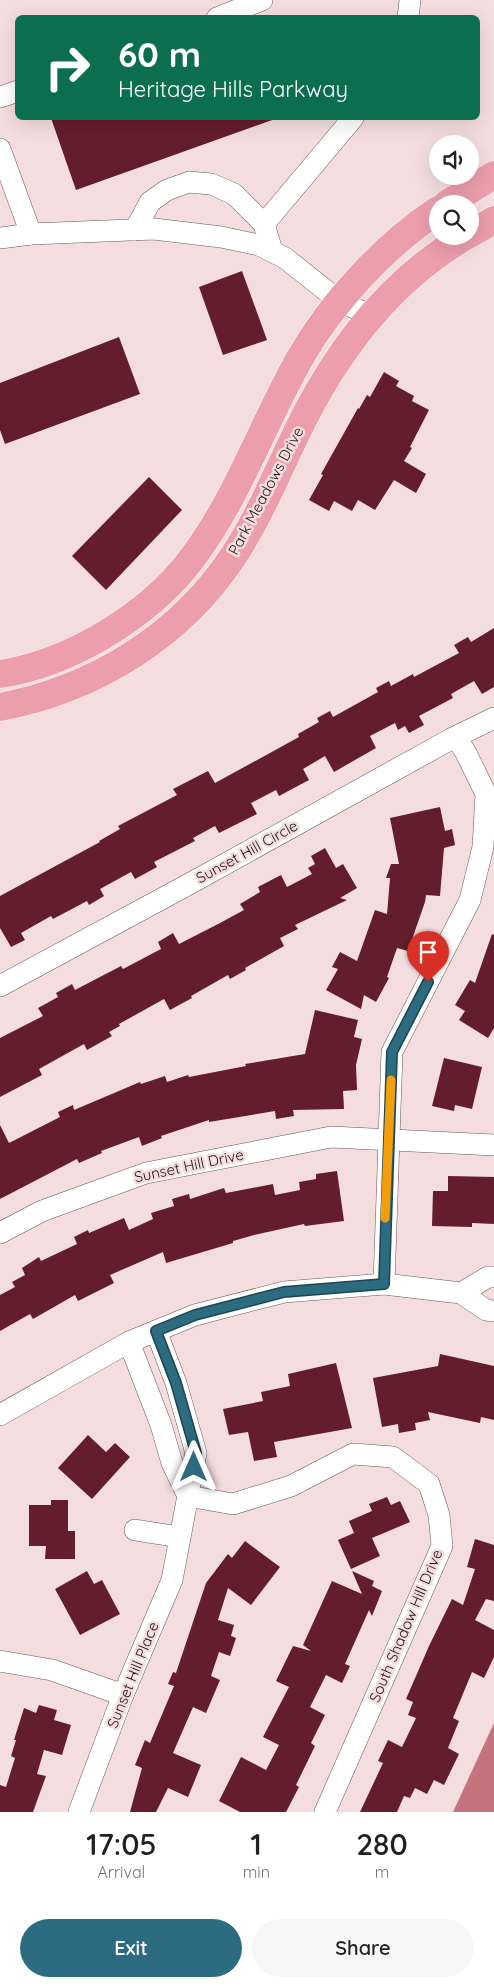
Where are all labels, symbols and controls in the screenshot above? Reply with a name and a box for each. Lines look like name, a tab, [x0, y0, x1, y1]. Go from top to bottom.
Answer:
text: 60 m	[118, 32, 201, 76]
icon: right	[35, 35, 100, 100]
text: Heritage Hills Parkway	[118, 75, 348, 103]
map controls	[429, 135, 479, 245]
button: sound	[429, 135, 479, 185]
button: search	[429, 195, 479, 245]
street label: Park Meadows Drive	[224, 423, 307, 558]
street label: Sunset Hill Circle	[193, 816, 301, 887]
pin	[407, 931, 449, 982]
icon: arrive	[414, 938, 442, 966]
street label: Sunset Hill Drive	[132, 1145, 245, 1186]
position arrow	[167, 1440, 219, 1492]
street label: South Shadow Hill Drive	[365, 1546, 446, 1705]
street label: Sunset Hill Place	[103, 1619, 163, 1731]
text: 17:05	[86, 1825, 156, 1863]
text: 1	[251, 1825, 262, 1863]
text: 280	[356, 1825, 408, 1863]
text: Arrival	[97, 1862, 145, 1882]
text: min	[243, 1862, 270, 1882]
text: m	[375, 1862, 389, 1882]
button: Exit	[20, 1919, 242, 1977]
button: Share	[252, 1919, 474, 1977]

